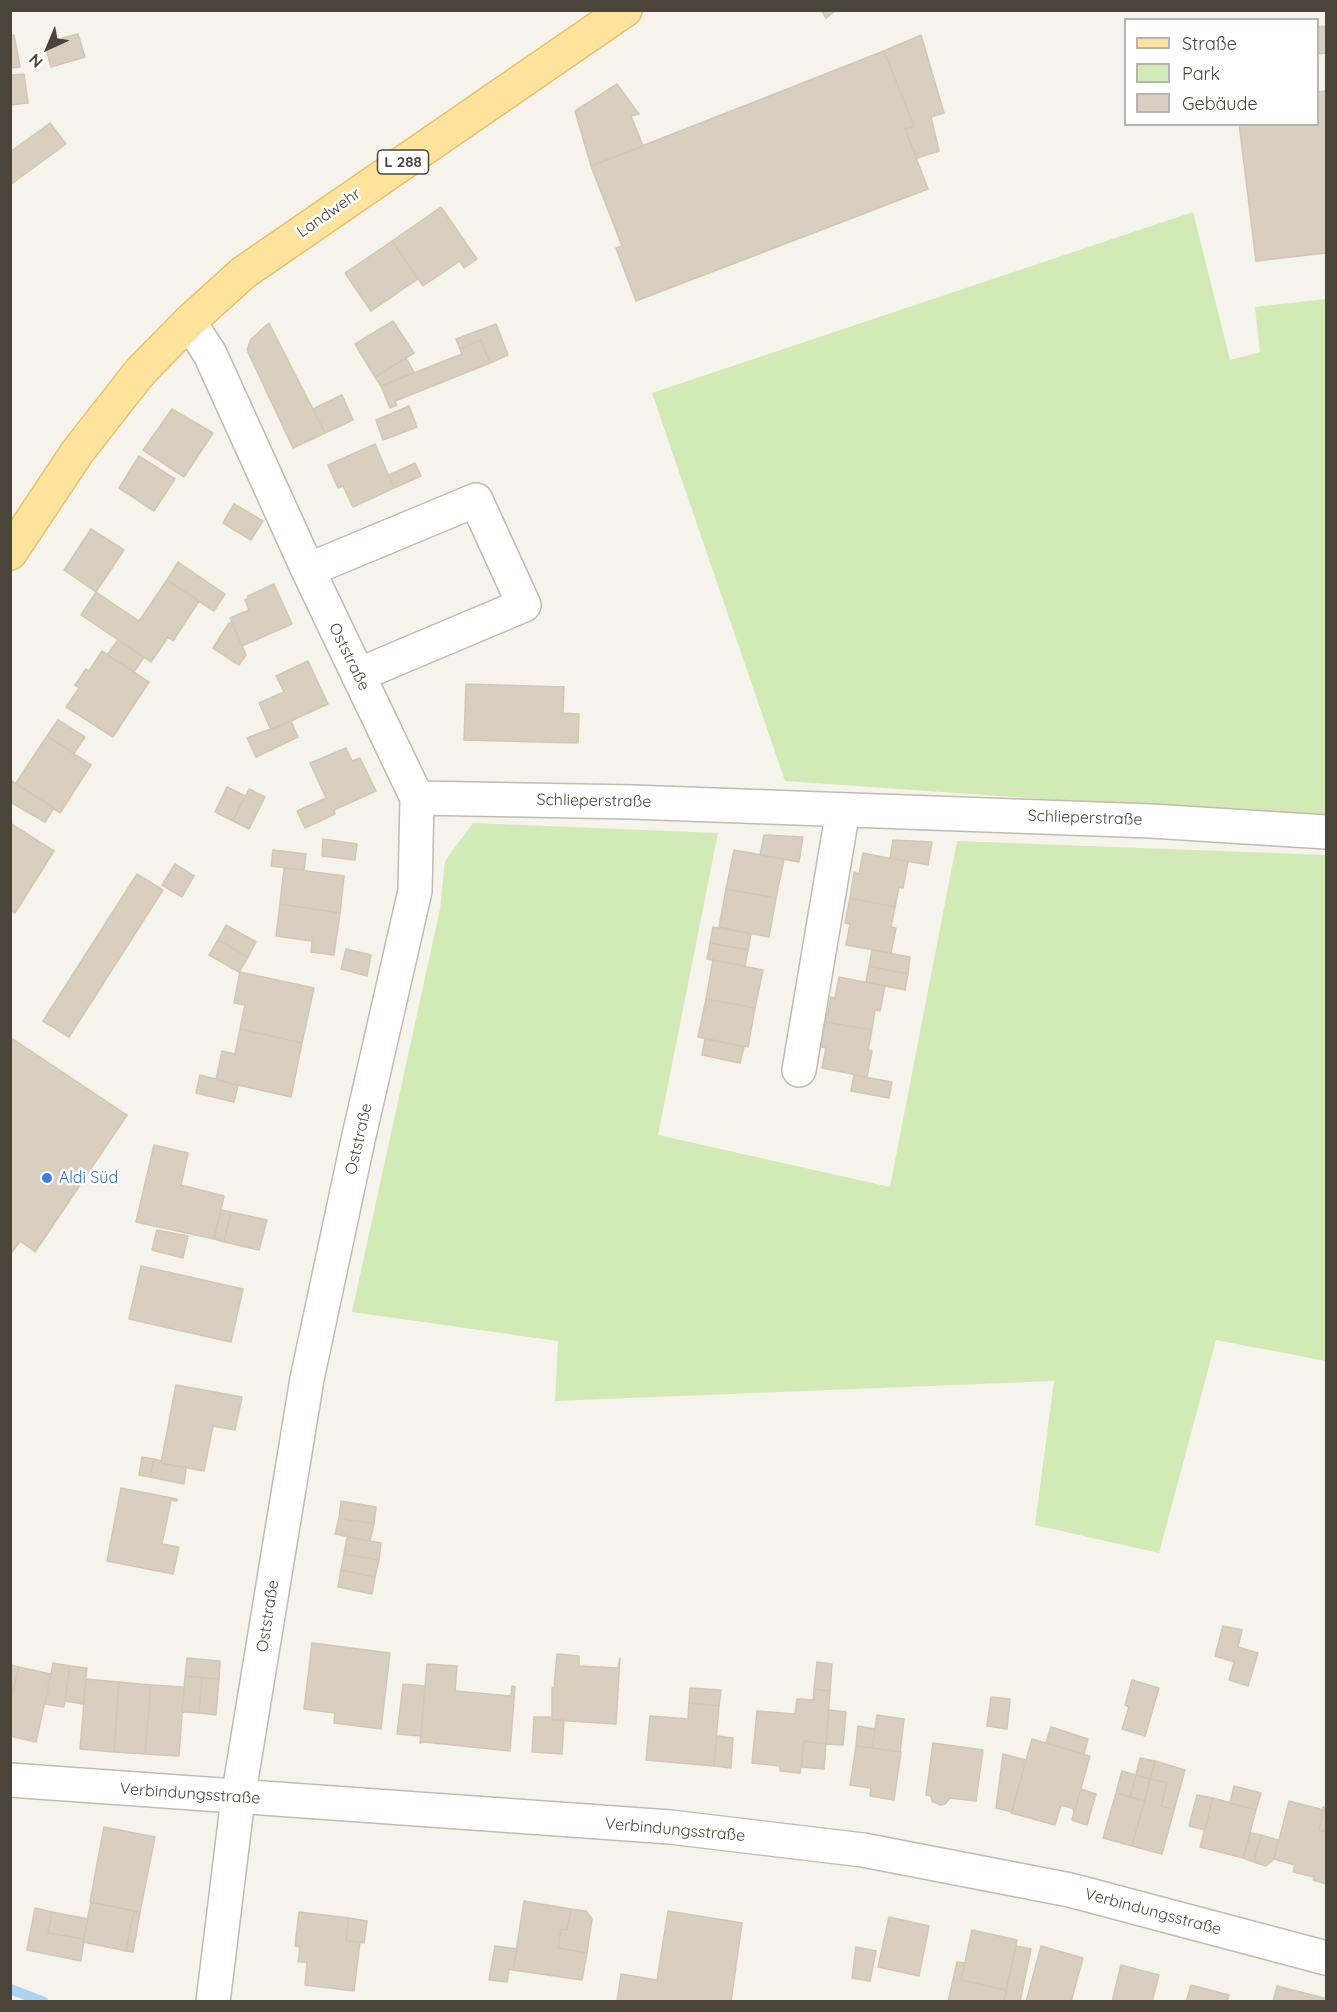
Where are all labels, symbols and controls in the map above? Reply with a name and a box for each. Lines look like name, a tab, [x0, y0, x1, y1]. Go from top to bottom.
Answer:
north arrow	[18, 18, 78, 78]
legend	[1124, 18, 1319, 126]
text: Straße	[1182, 32, 1237, 55]
text: N	[24, 50, 47, 72]
text: Park	[1182, 62, 1220, 85]
text: Gebäude	[1182, 92, 1258, 115]
road number: L 288	[378, 150, 428, 174]
street label: Landwehr	[293, 184, 365, 242]
street label: Oststraße	[324, 620, 374, 694]
street label: Schlieperstraße	[536, 790, 652, 812]
street label: Schlieperstraße	[1027, 806, 1143, 830]
street label: Oststraße	[341, 1101, 377, 1177]
place label: Aldi Süd	[59, 1168, 118, 1188]
marker: Aldi Süd	[40, 1171, 54, 1185]
street label: Oststraße	[253, 1579, 283, 1653]
street label: Verbindungsstraße	[119, 1780, 261, 1808]
street label: Verbindungsstraße	[604, 1814, 746, 1846]
street label: Verbindungsstraße	[1083, 1885, 1223, 1939]

